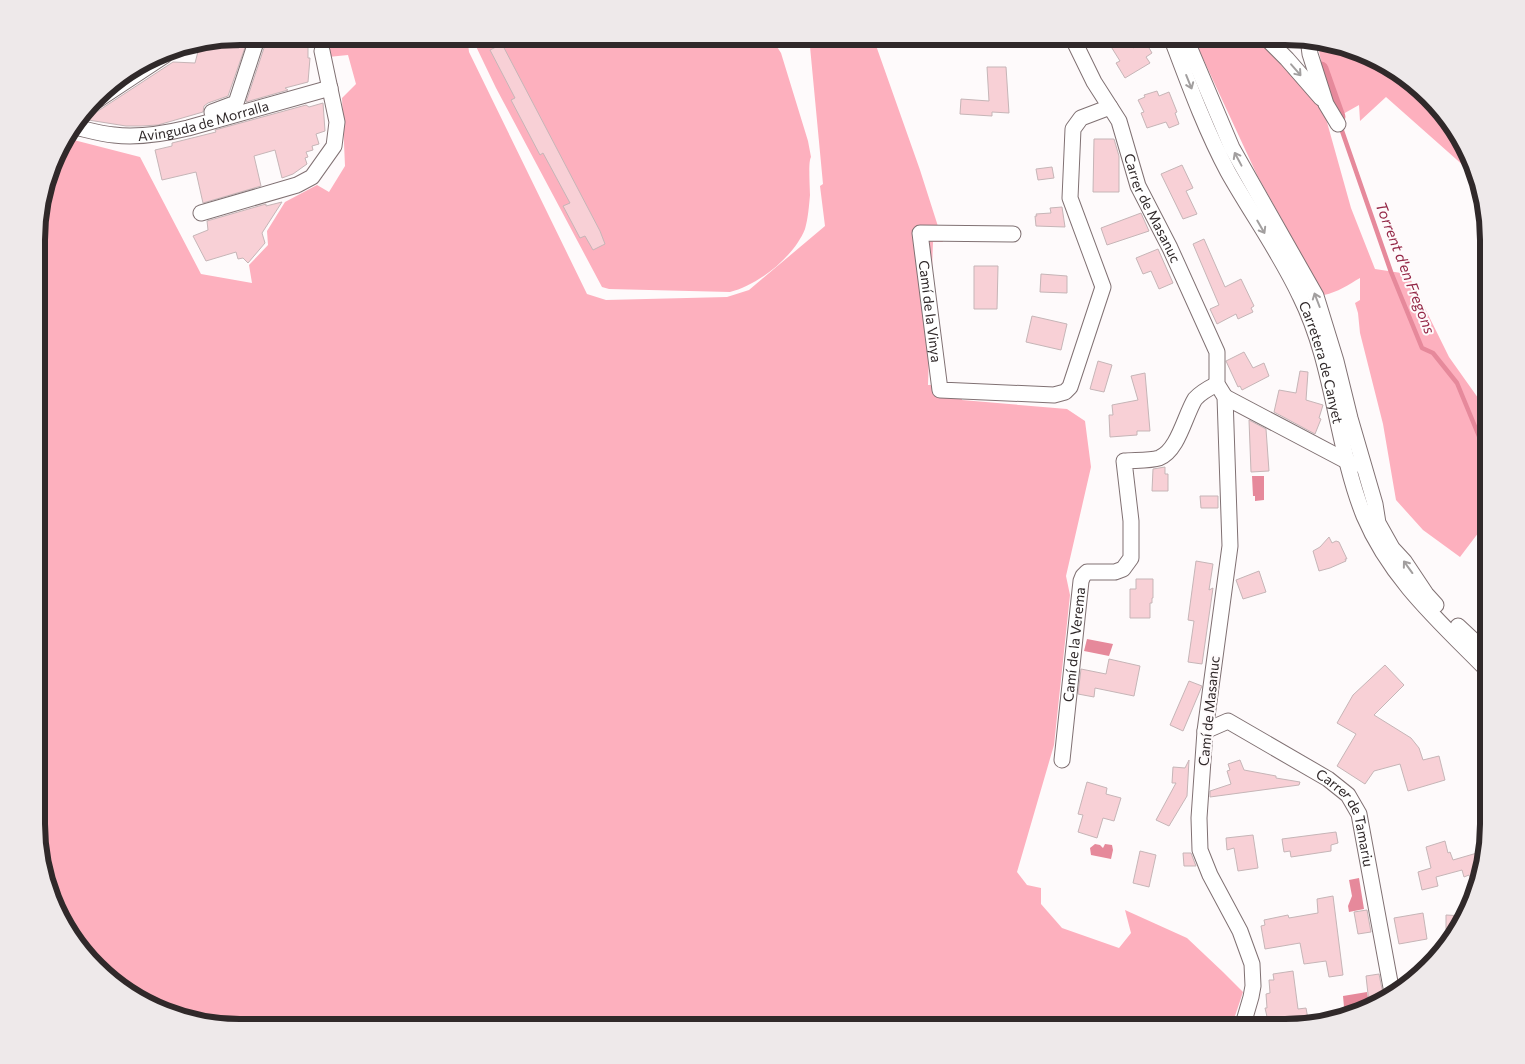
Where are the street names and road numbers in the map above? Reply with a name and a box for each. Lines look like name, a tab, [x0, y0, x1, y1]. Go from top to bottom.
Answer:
street label: Avinguda de Morralla	[137, 97, 271, 144]
street label: Carrer de Masanuc	[1121, 151, 1185, 265]
street label: Camí de la Vinya	[916, 259, 945, 363]
street label: Carretera de Canyet	[1296, 298, 1347, 425]
street label: Camí de la Verema	[1059, 586, 1088, 703]
street label: Camí de Masanuc	[1194, 655, 1223, 767]
street label: Carrer de Tamariu	[1313, 765, 1378, 868]

